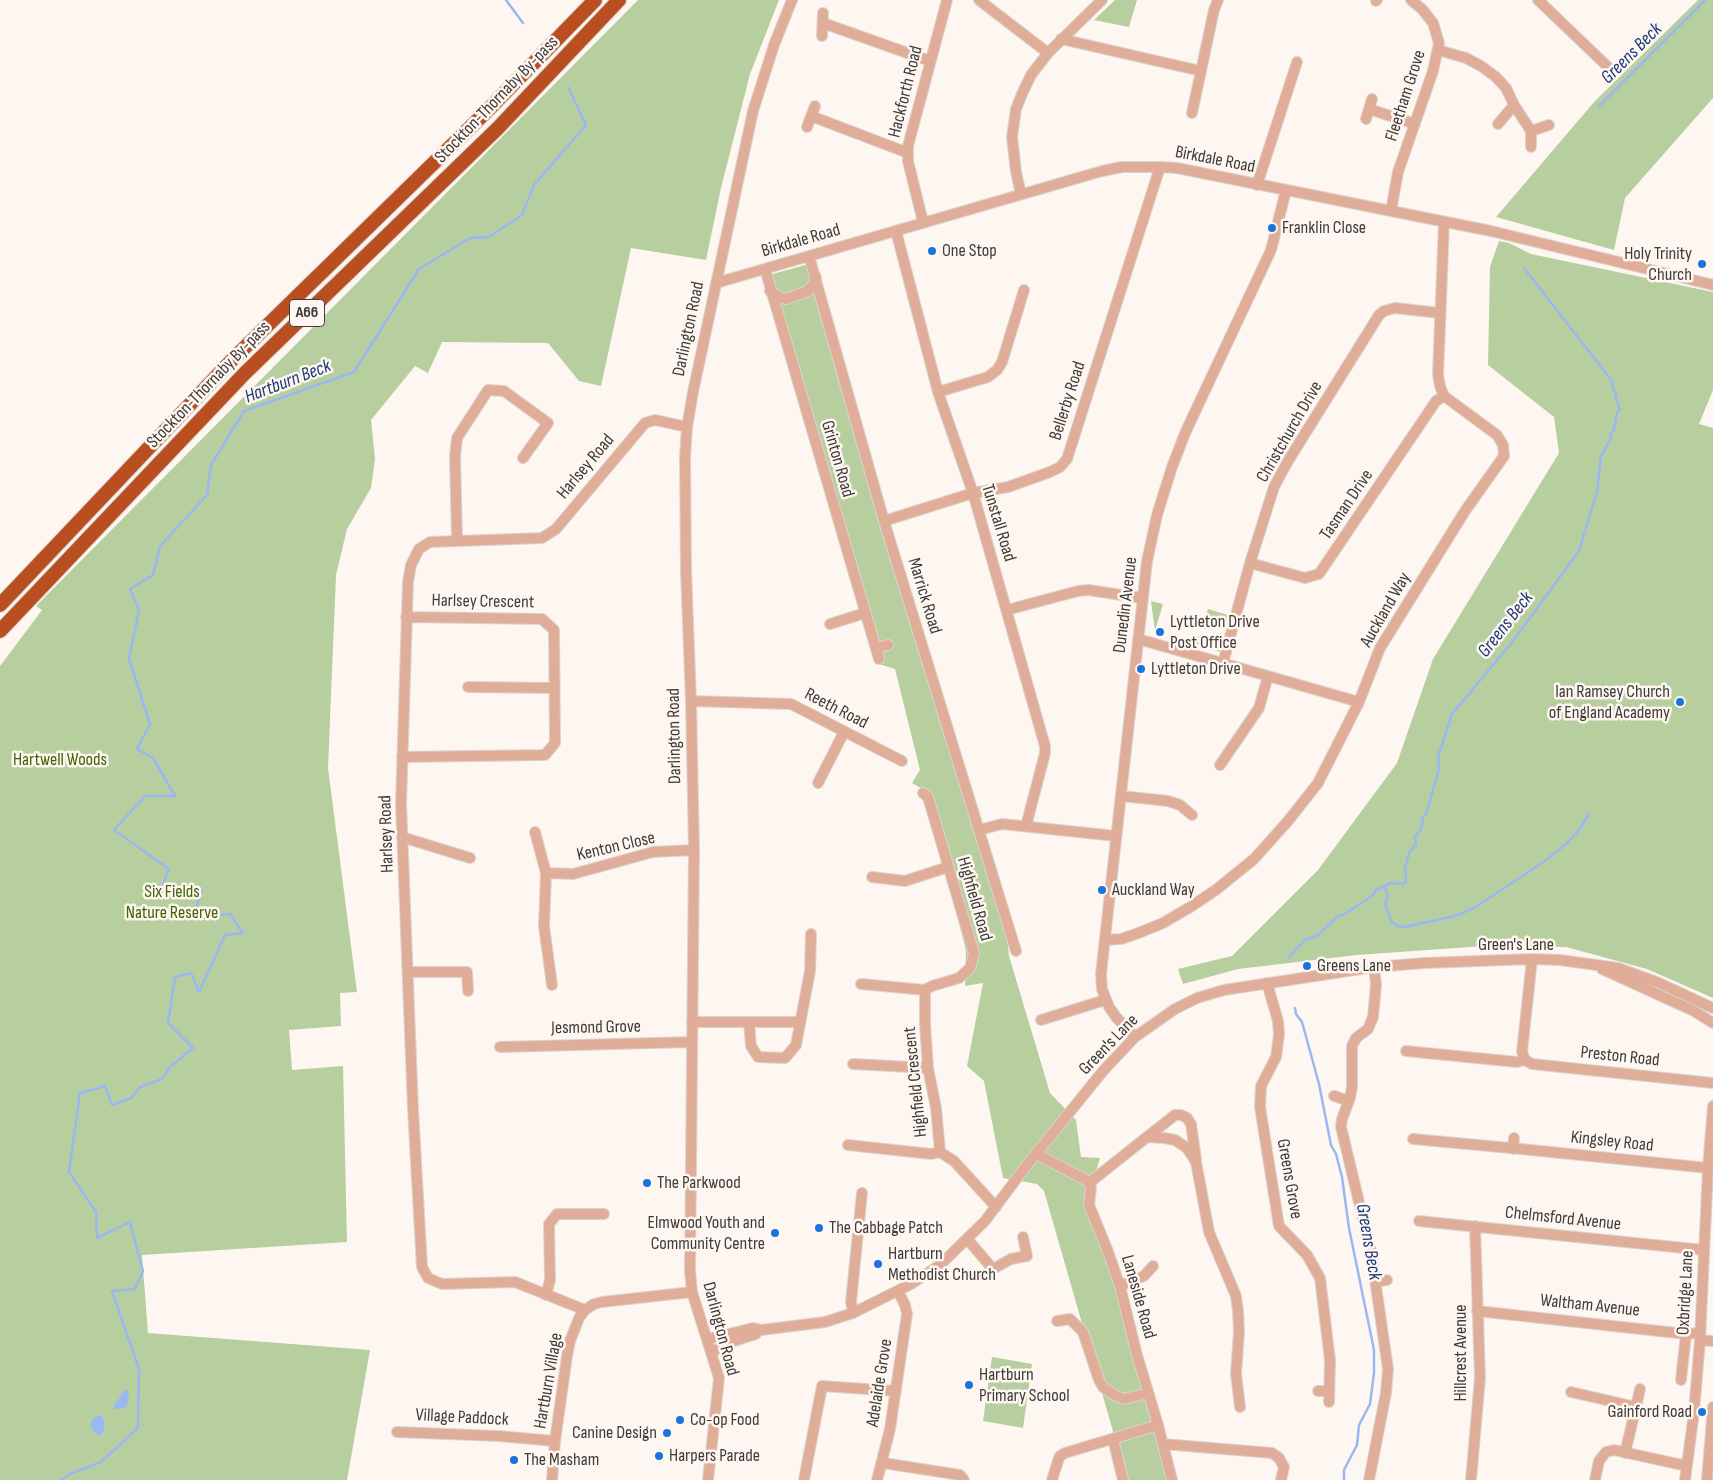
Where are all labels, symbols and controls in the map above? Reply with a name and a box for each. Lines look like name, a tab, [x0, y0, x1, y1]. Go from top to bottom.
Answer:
water label: Greens Beck	[1597, 19, 1667, 89]
street label: Stockton-Thornaby By-pass	[431, 32, 563, 168]
street label: Hackforth Road	[884, 44, 928, 140]
street label: Fleetham Grove	[1381, 48, 1431, 144]
street label: Birkdale Road	[1173, 142, 1257, 178]
place label: Franklin Close	[1282, 217, 1366, 239]
street label: Birkdale Road	[759, 219, 843, 263]
marker: Franklin Close	[1266, 222, 1278, 234]
place label: One Stop	[942, 240, 997, 262]
place label: Holy Trinity Church	[1624, 243, 1692, 286]
marker: One Stop	[926, 245, 938, 257]
marker: Holy Trinity Church	[1696, 258, 1708, 270]
street label: Darlington Road	[668, 280, 710, 378]
road number: A66	[290, 300, 324, 326]
street label: Stockton-Thornaby By-pass	[143, 317, 275, 453]
water label: Hartburn Beck	[242, 355, 334, 409]
street label: Bellerby Road	[1045, 359, 1091, 443]
street label: Christchurch Drive	[1252, 378, 1328, 486]
street label: Grinton Road	[816, 418, 858, 500]
street label: Harlsey Road	[553, 430, 619, 504]
street label: Tasman Drive	[1316, 466, 1378, 544]
street label: Tunstall Road	[976, 482, 1020, 564]
street label: Marrick Road	[902, 555, 946, 637]
street label: Dunedin Avenue	[1109, 556, 1143, 654]
street label: Auckland Way	[1356, 569, 1416, 651]
water label: Greens Beck	[1473, 588, 1539, 662]
street label: Harlsey Crescent	[431, 590, 535, 614]
place label: Lyttleton Drive Post Office	[1170, 611, 1260, 654]
marker: Lyttleton Drive Post Office	[1154, 626, 1166, 638]
place label: Lyttleton Drive	[1151, 658, 1241, 680]
marker: Lyttleton Drive	[1135, 663, 1147, 675]
place label: Ian Ramsey Church of England Academy	[1549, 681, 1670, 724]
street label: Reeth Road	[801, 684, 871, 734]
street label: Darlington Road	[663, 688, 687, 784]
marker: Ian Ramsey Church of England Academy	[1674, 696, 1686, 708]
park label: Hartwell Woods	[13, 749, 107, 771]
street label: Harlsey Road	[375, 795, 399, 873]
street label: Kenton Close	[575, 828, 657, 866]
street label: Highfield Road	[952, 855, 996, 943]
place label: Auckland Way	[1112, 879, 1195, 901]
park label: Six Fields Nature Reserve	[126, 881, 218, 924]
marker: Auckland Way	[1096, 884, 1108, 896]
street label: Green's Lane	[1478, 934, 1554, 956]
place label: Greens Lane	[1317, 955, 1391, 977]
marker: Greens Lane	[1301, 960, 1313, 972]
street label: Green's Lane	[1075, 1010, 1143, 1080]
street label: Jesmond Grove	[551, 1016, 641, 1040]
street label: Highfield Crescent	[899, 1026, 933, 1138]
street label: Preston Road	[1579, 1042, 1661, 1072]
street label: Kingsley Road	[1570, 1127, 1654, 1157]
street label: Greens Grove	[1271, 1137, 1307, 1221]
place label: The Parkwood	[657, 1172, 741, 1194]
marker: The Parkwood	[641, 1177, 653, 1189]
water label: Greens Beck	[1350, 1202, 1386, 1282]
street label: Chelmsford Avenue	[1504, 1202, 1622, 1236]
place label: Elmwood Youth and Community Centre	[648, 1212, 765, 1254]
place label: The Cabbage Patch	[829, 1217, 943, 1239]
marker: The Cabbage Patch	[813, 1222, 825, 1234]
marker: Elmwood Youth and Community Centre	[769, 1227, 781, 1239]
place label: Hartburn Methodist Church	[888, 1243, 996, 1286]
street label: Oxbridge Lane	[1673, 1250, 1699, 1336]
street label: Laneside Road	[1116, 1253, 1160, 1341]
marker: Hartburn Methodist Church	[872, 1258, 884, 1270]
street label: Darlington Road	[697, 1280, 743, 1378]
street label: Waltham Avenue	[1539, 1290, 1641, 1322]
street label: Hillcrest Avenue	[1450, 1304, 1472, 1402]
street label: Hartburn Village	[530, 1331, 568, 1431]
street label: Adelaide Grove	[862, 1338, 898, 1428]
place label: Hartburn Primary School	[979, 1364, 1070, 1406]
marker: Hartburn Primary School	[963, 1379, 975, 1391]
place label: Gainford Road	[1608, 1401, 1692, 1423]
street label: Village Paddock	[415, 1405, 509, 1431]
marker: Gainford Road	[1696, 1406, 1708, 1418]
place label: Co-op Food	[690, 1409, 759, 1431]
marker: Co-op Food	[674, 1414, 686, 1426]
place label: Canine Design	[572, 1422, 657, 1444]
marker: Canine Design	[661, 1427, 673, 1439]
place label: Harpers Parade	[669, 1445, 760, 1467]
place label: The Masham	[524, 1449, 599, 1471]
marker: Harpers Parade	[653, 1450, 665, 1462]
marker: The Masham	[508, 1454, 520, 1466]

